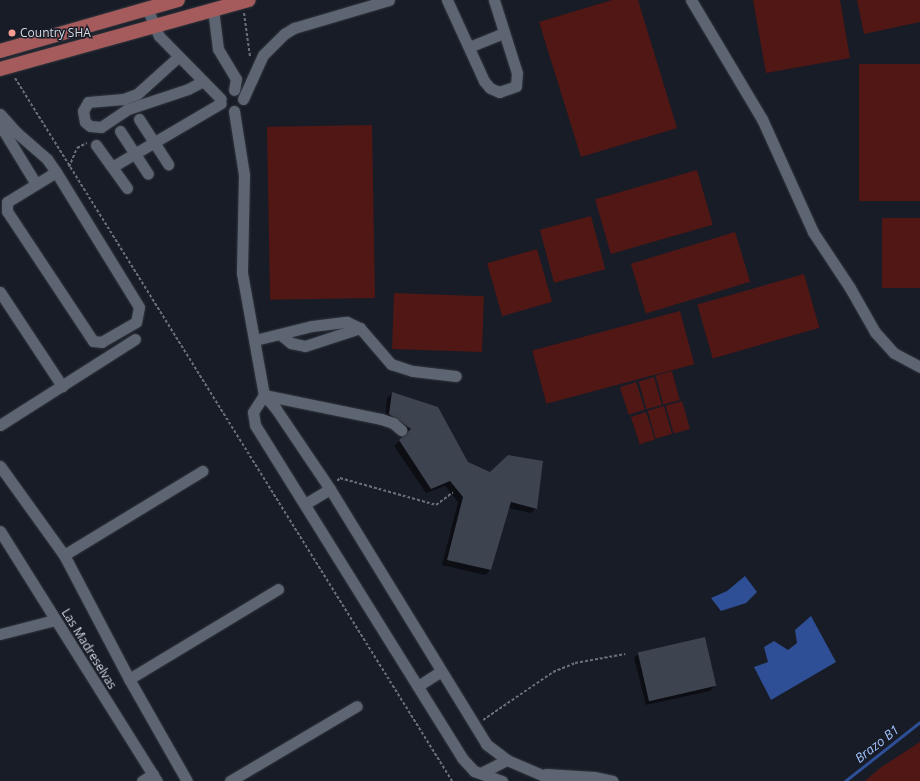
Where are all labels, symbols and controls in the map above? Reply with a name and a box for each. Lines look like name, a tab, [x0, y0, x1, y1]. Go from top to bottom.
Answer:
place label: Country SHA	[20, 26, 91, 40]
marker: Country SHA	[7, 28, 17, 38]
street label: Las Madreselvas	[58, 606, 120, 692]
water label: Brazo B1	[852, 722, 902, 766]

